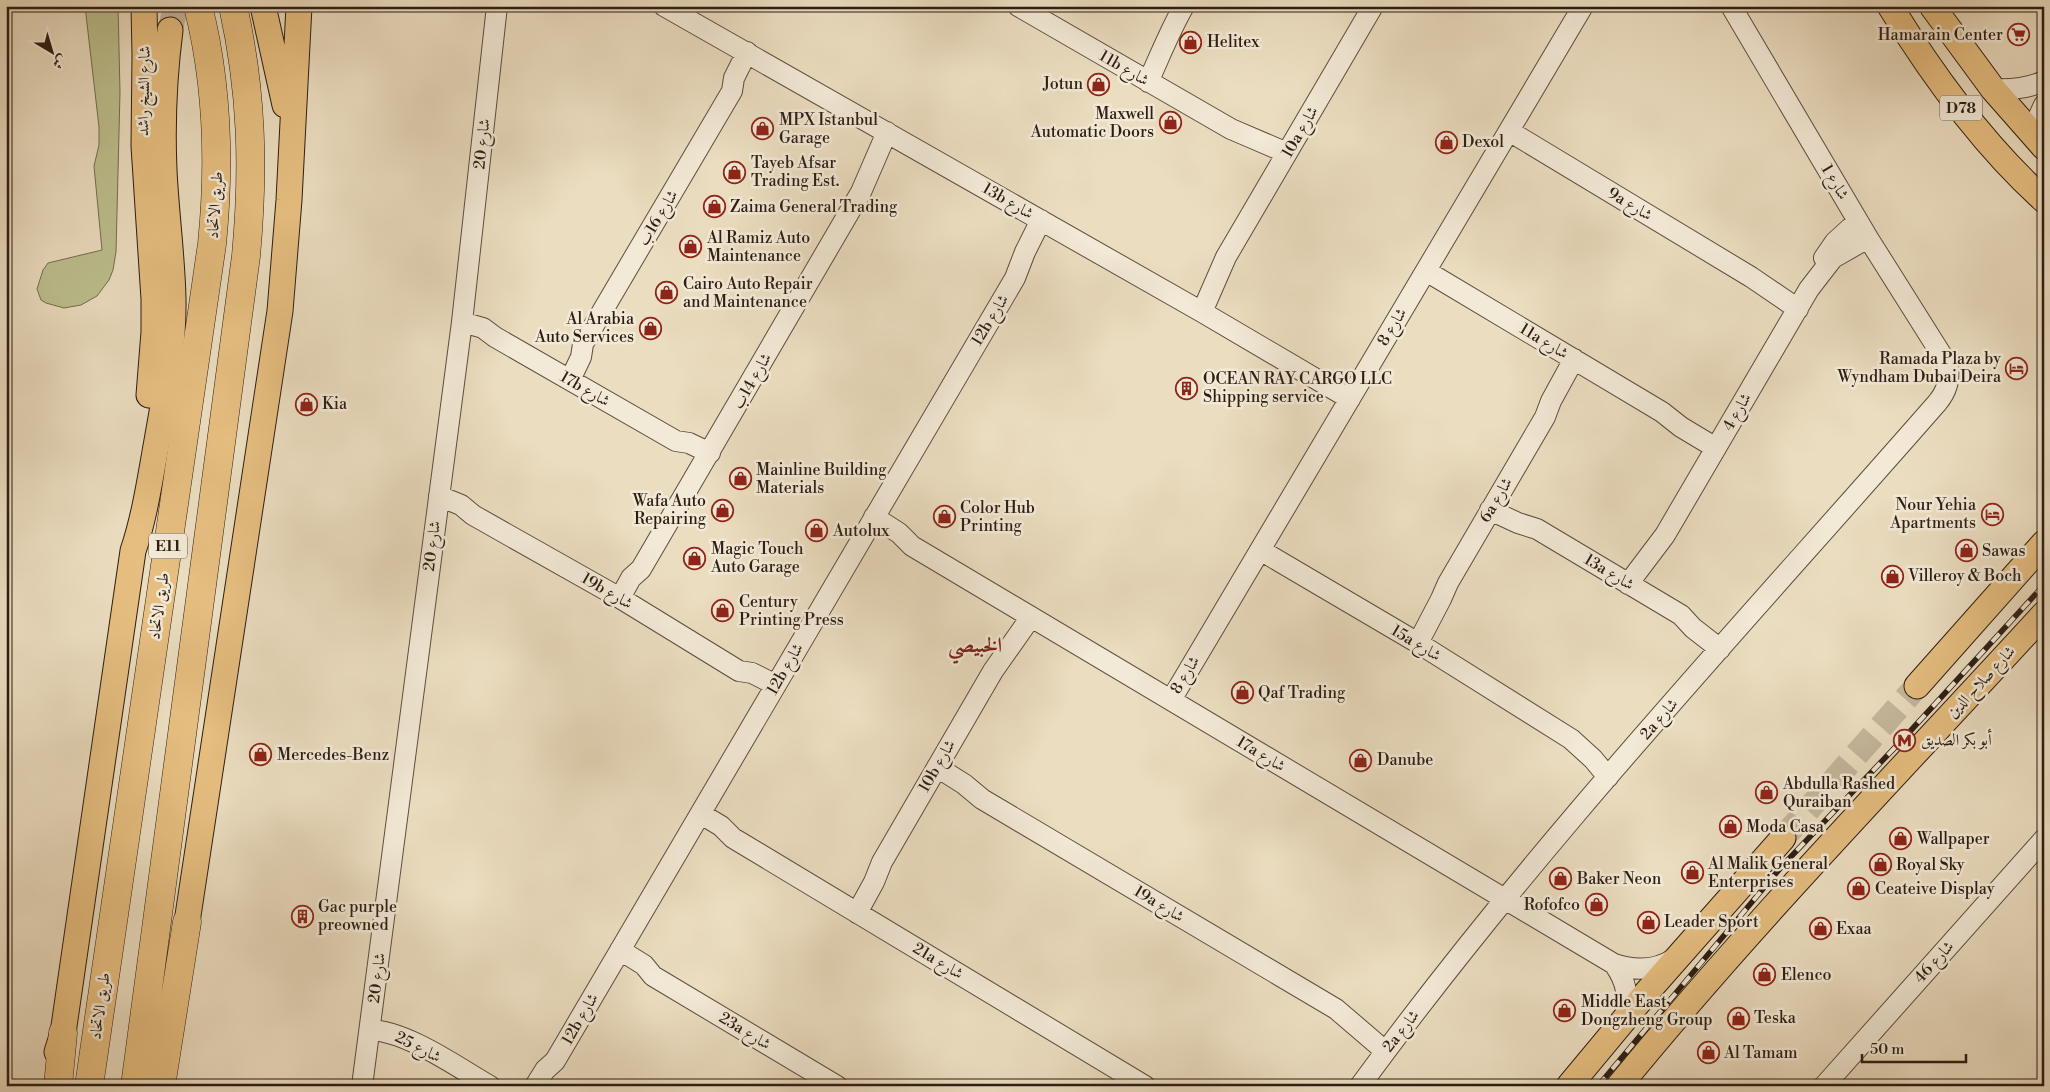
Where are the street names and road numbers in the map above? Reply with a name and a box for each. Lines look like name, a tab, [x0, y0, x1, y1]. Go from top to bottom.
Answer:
street label: شارع الشيخ راشد	[133, 46, 159, 136]
street label: 11b شارع	[1094, 46, 1153, 93]
road number: D78	[1940, 96, 1982, 120]
street label: 10a شارع	[1277, 103, 1325, 163]
street label: شارع 20	[469, 118, 498, 171]
street label: شارع 1	[1814, 161, 1853, 205]
street label: طريق الاتحاد	[203, 171, 227, 239]
street label: 13b شارع	[977, 178, 1037, 226]
street label: 9a شارع	[1602, 183, 1656, 228]
street label: شارع 16ب	[633, 186, 685, 251]
street label: 12b شارع	[967, 291, 1016, 351]
street label: شارع 8	[1373, 304, 1414, 351]
street label: 11a شارع	[1514, 319, 1572, 366]
street label: شارع 14ب	[728, 349, 779, 414]
street label: 17b شارع	[555, 367, 614, 414]
street label: شارع 4	[1718, 389, 1758, 436]
street label: 6a شارع	[1475, 474, 1519, 528]
street label: شارع 20	[419, 520, 448, 573]
road number: E11	[149, 534, 187, 558]
street label: 13a شارع	[1579, 549, 1638, 597]
street label: 19b شارع	[576, 568, 636, 616]
street label: طريق الاتحاد	[144, 571, 174, 641]
street label: 15a شارع	[1386, 620, 1445, 668]
street label: 12b شارع	[762, 640, 810, 700]
street label: شارع صلاح الدين	[1942, 642, 2023, 725]
street label: شارع 8	[1166, 652, 1207, 699]
street label: 2a شارع	[1636, 694, 1685, 746]
street label: 17a شارع	[1231, 732, 1289, 779]
street label: 10b شارع	[914, 736, 963, 797]
street label: 19a شارع	[1129, 881, 1188, 929]
street label: شارع 46	[1910, 937, 1960, 989]
street label: 21a شارع	[908, 938, 967, 986]
street label: شارع 20	[364, 952, 393, 1005]
street label: طريق الاتحاد	[85, 971, 115, 1041]
street label: 12b شارع	[557, 990, 605, 1050]
street label: 2a شارع	[1378, 1006, 1426, 1058]
street label: 23a شارع	[714, 1008, 775, 1057]
street label: شارع 25	[390, 1027, 444, 1070]

